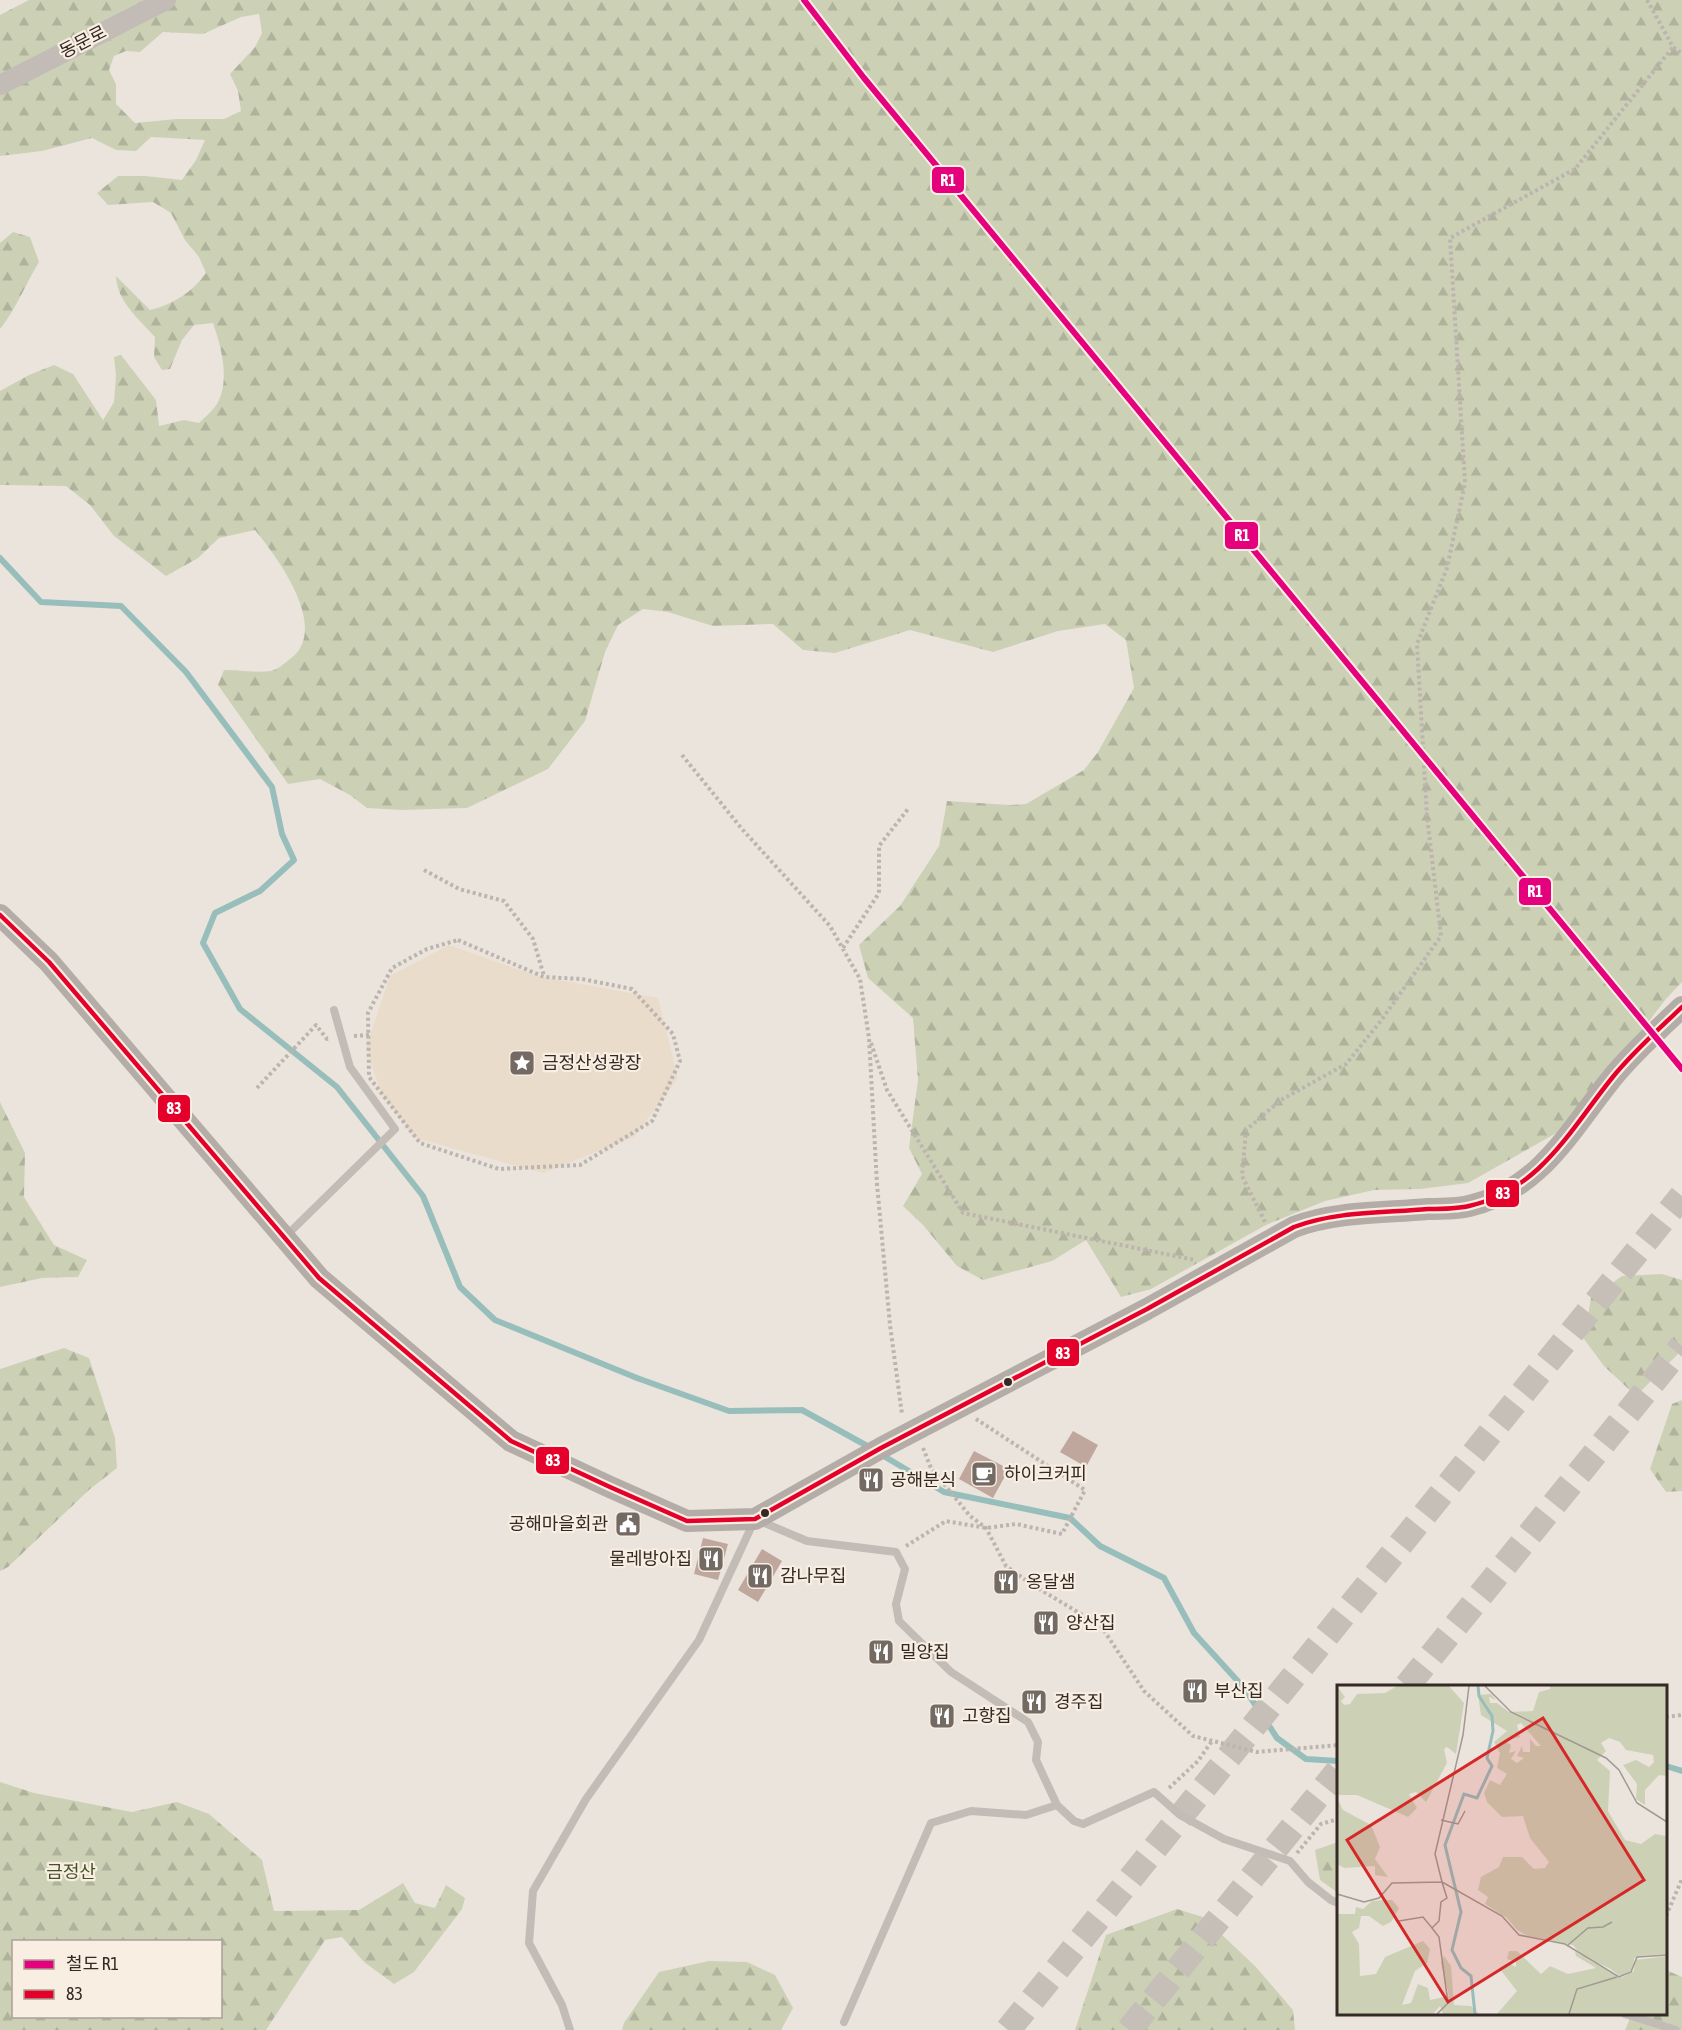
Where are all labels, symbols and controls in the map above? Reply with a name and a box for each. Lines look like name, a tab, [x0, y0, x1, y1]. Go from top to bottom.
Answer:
street label: 동문로	[56, 21, 110, 62]
line badge: R1	[931, 166, 965, 194]
text: R1	[940, 171, 956, 189]
line badge: R1	[1224, 521, 1259, 550]
text: R1	[1234, 526, 1250, 544]
line badge: R1	[1518, 877, 1552, 906]
text: R1	[1527, 882, 1543, 900]
place icon: 금정산성광장	[507, 1048, 537, 1078]
place label: 금정산성광장	[542, 1052, 641, 1073]
line badge: 83	[157, 1094, 191, 1123]
text: 83	[166, 1099, 182, 1117]
line badge: 83	[1485, 1179, 1520, 1208]
text: 83	[1495, 1184, 1511, 1202]
line badge: 83	[1046, 1338, 1080, 1367]
text: 83	[1055, 1344, 1071, 1362]
unlabelled marker	[1002, 1376, 1014, 1388]
line badge: 83	[535, 1446, 570, 1475]
text: 83	[545, 1451, 561, 1469]
cafe icon: 하이크커피	[969, 1459, 999, 1489]
place label: 하이크커피	[1004, 1463, 1087, 1484]
restaurant icon: 공해분식	[856, 1465, 886, 1495]
place label: 공해분식	[890, 1469, 956, 1490]
unlabelled marker	[759, 1507, 771, 1519]
public building icon: 공해마을회관	[613, 1509, 643, 1539]
place label: 공해마을회관	[509, 1513, 608, 1534]
restaurant icon: 물레방아집	[696, 1544, 726, 1574]
place label: 물레방아집	[609, 1548, 692, 1569]
restaurant icon: 감나무집	[745, 1561, 775, 1591]
place label: 감나무집	[780, 1565, 846, 1586]
restaurant icon: 옹달샘	[991, 1567, 1021, 1597]
place label: 옹달샘	[1026, 1571, 1076, 1592]
restaurant icon: 양산집	[1031, 1608, 1061, 1638]
place label: 양산집	[1066, 1612, 1116, 1633]
restaurant icon: 밀양집	[866, 1637, 896, 1667]
place label: 밀양집	[900, 1641, 950, 1662]
restaurant icon: 부산집	[1180, 1676, 1210, 1706]
place label: 부산집	[1214, 1680, 1264, 1701]
inset map	[1337, 1685, 1667, 2015]
restaurant icon: 경주집	[1019, 1687, 1049, 1717]
place label: 경주집	[1054, 1691, 1104, 1712]
restaurant icon: 고향집	[927, 1701, 957, 1731]
place label: 고향집	[962, 1705, 1012, 1726]
park label: 금정산	[46, 1861, 96, 1882]
legend	[12, 1940, 222, 2018]
text: 철도 R1	[66, 1953, 119, 1974]
text: 83	[66, 1983, 83, 2004]

